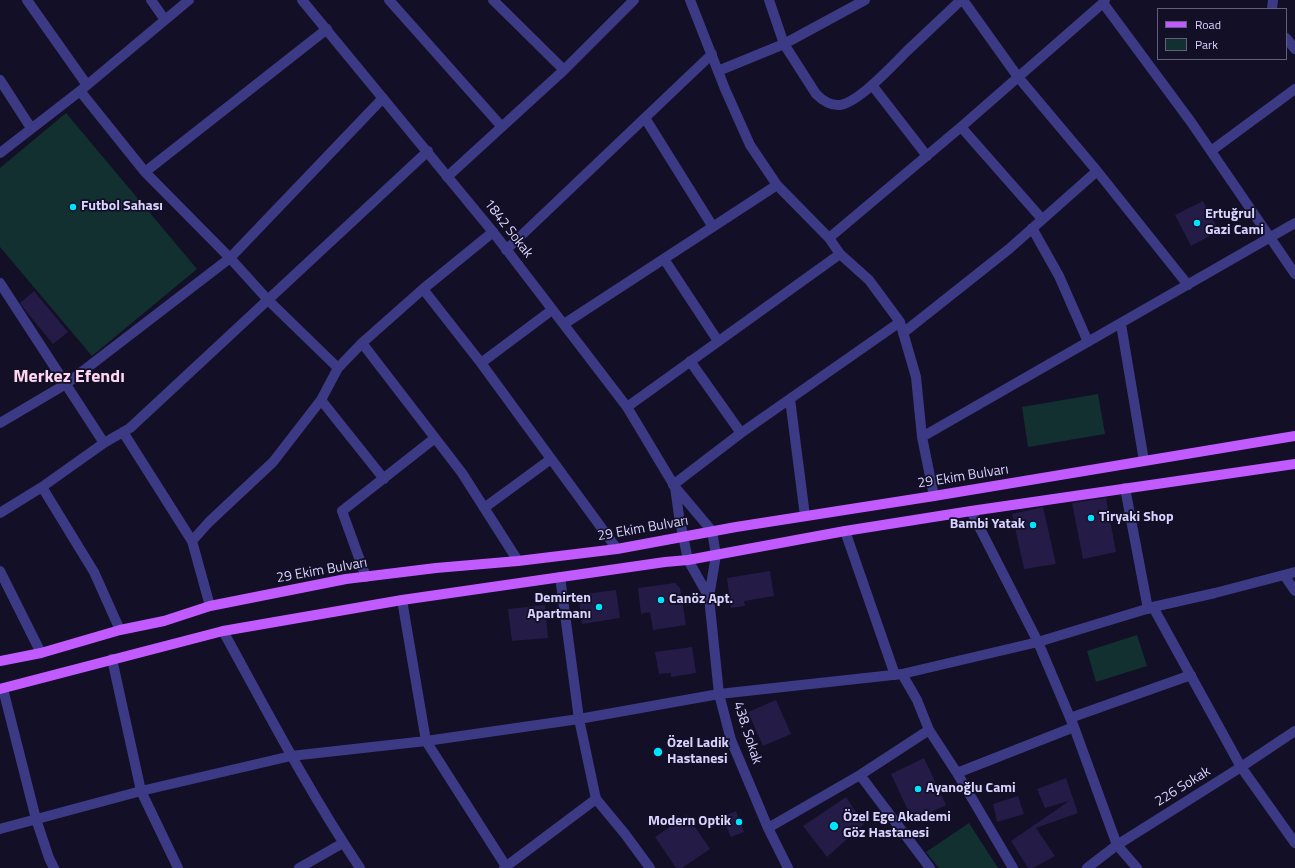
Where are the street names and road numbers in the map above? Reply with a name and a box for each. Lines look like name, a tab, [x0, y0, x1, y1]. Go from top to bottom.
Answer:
street label: 1842 Sokak	[480, 196, 536, 262]
street label: 29 Ekim Bulvarı	[916, 462, 1010, 492]
street label: 29 Ekim Bulvarı	[596, 513, 690, 545]
street label: 29 Ekim Bulvarı	[275, 555, 369, 587]
street label: 438. Sokak	[729, 700, 765, 766]
street label: 226 Sokak	[1152, 763, 1214, 811]

